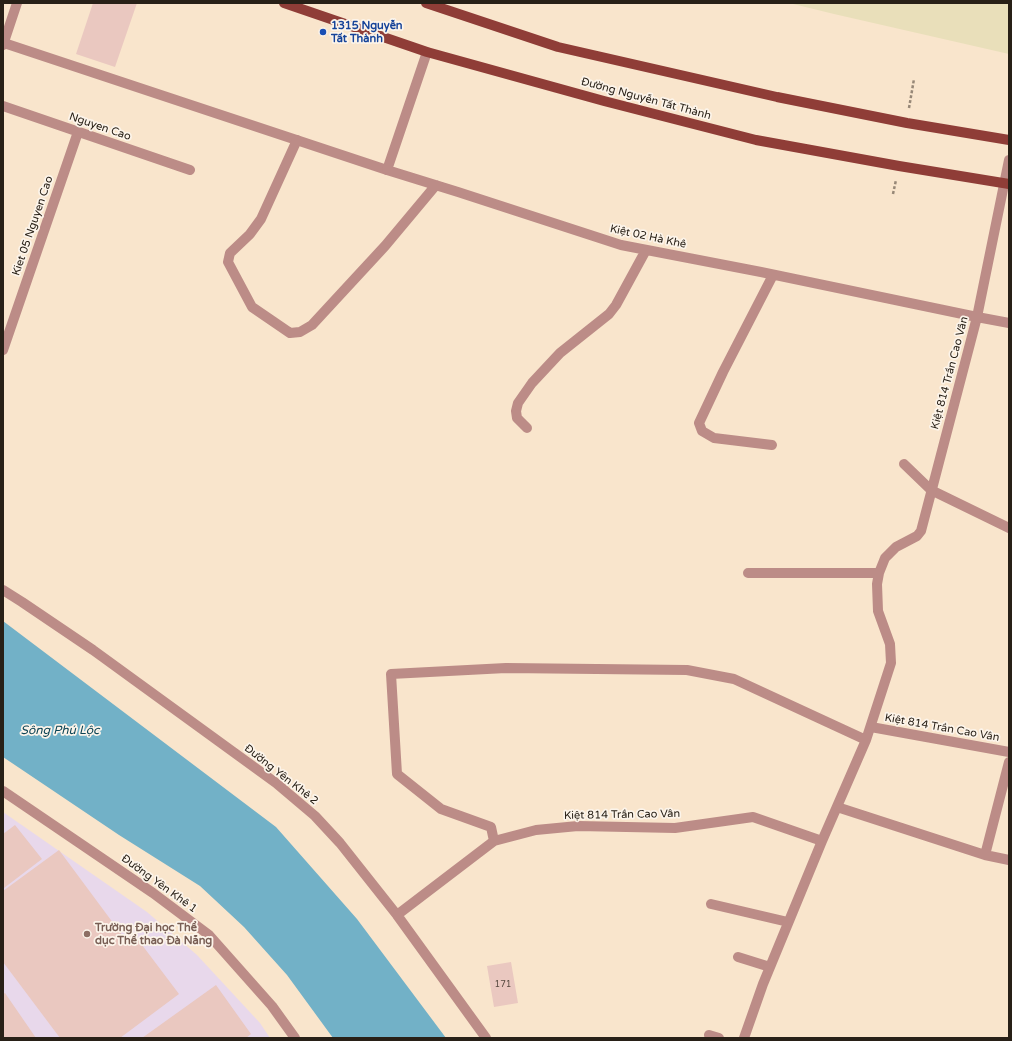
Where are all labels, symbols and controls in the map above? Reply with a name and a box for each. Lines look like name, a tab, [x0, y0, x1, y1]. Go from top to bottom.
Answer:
place label: 1315 Nguyễn Tất Thành	[331, 19, 403, 45]
marker: 1315 Nguyễn Tất Thành	[318, 27, 328, 37]
street label: Đường Nguyễn Tất Thành	[580, 75, 712, 123]
street label: Nguyen Cao	[67, 110, 133, 144]
street label: Kiet 05 Nguyen Cao	[10, 174, 56, 278]
street label: Kiệt 02 Hà Khê	[609, 222, 687, 252]
street label: Kiệt 814 Trần Cao Vân	[929, 315, 971, 431]
street label: Kiệt 814 Trần Cao Vân	[884, 711, 1000, 745]
water label: Sông Phú Lộc	[21, 724, 99, 738]
street label: Đường Yên Khê 2	[241, 742, 321, 808]
street label: Kiệt 814 Trần Cao Vân	[564, 807, 680, 823]
street label: Đường Yên Khê 1	[119, 852, 199, 916]
place label: Trường Đại học Thể dục Thể thao Đà Nẵng	[95, 921, 212, 947]
marker: Trường Đại học Thể dục Thể thao Đà Nẵng	[82, 929, 92, 939]
house number: 171	[495, 980, 511, 990]

